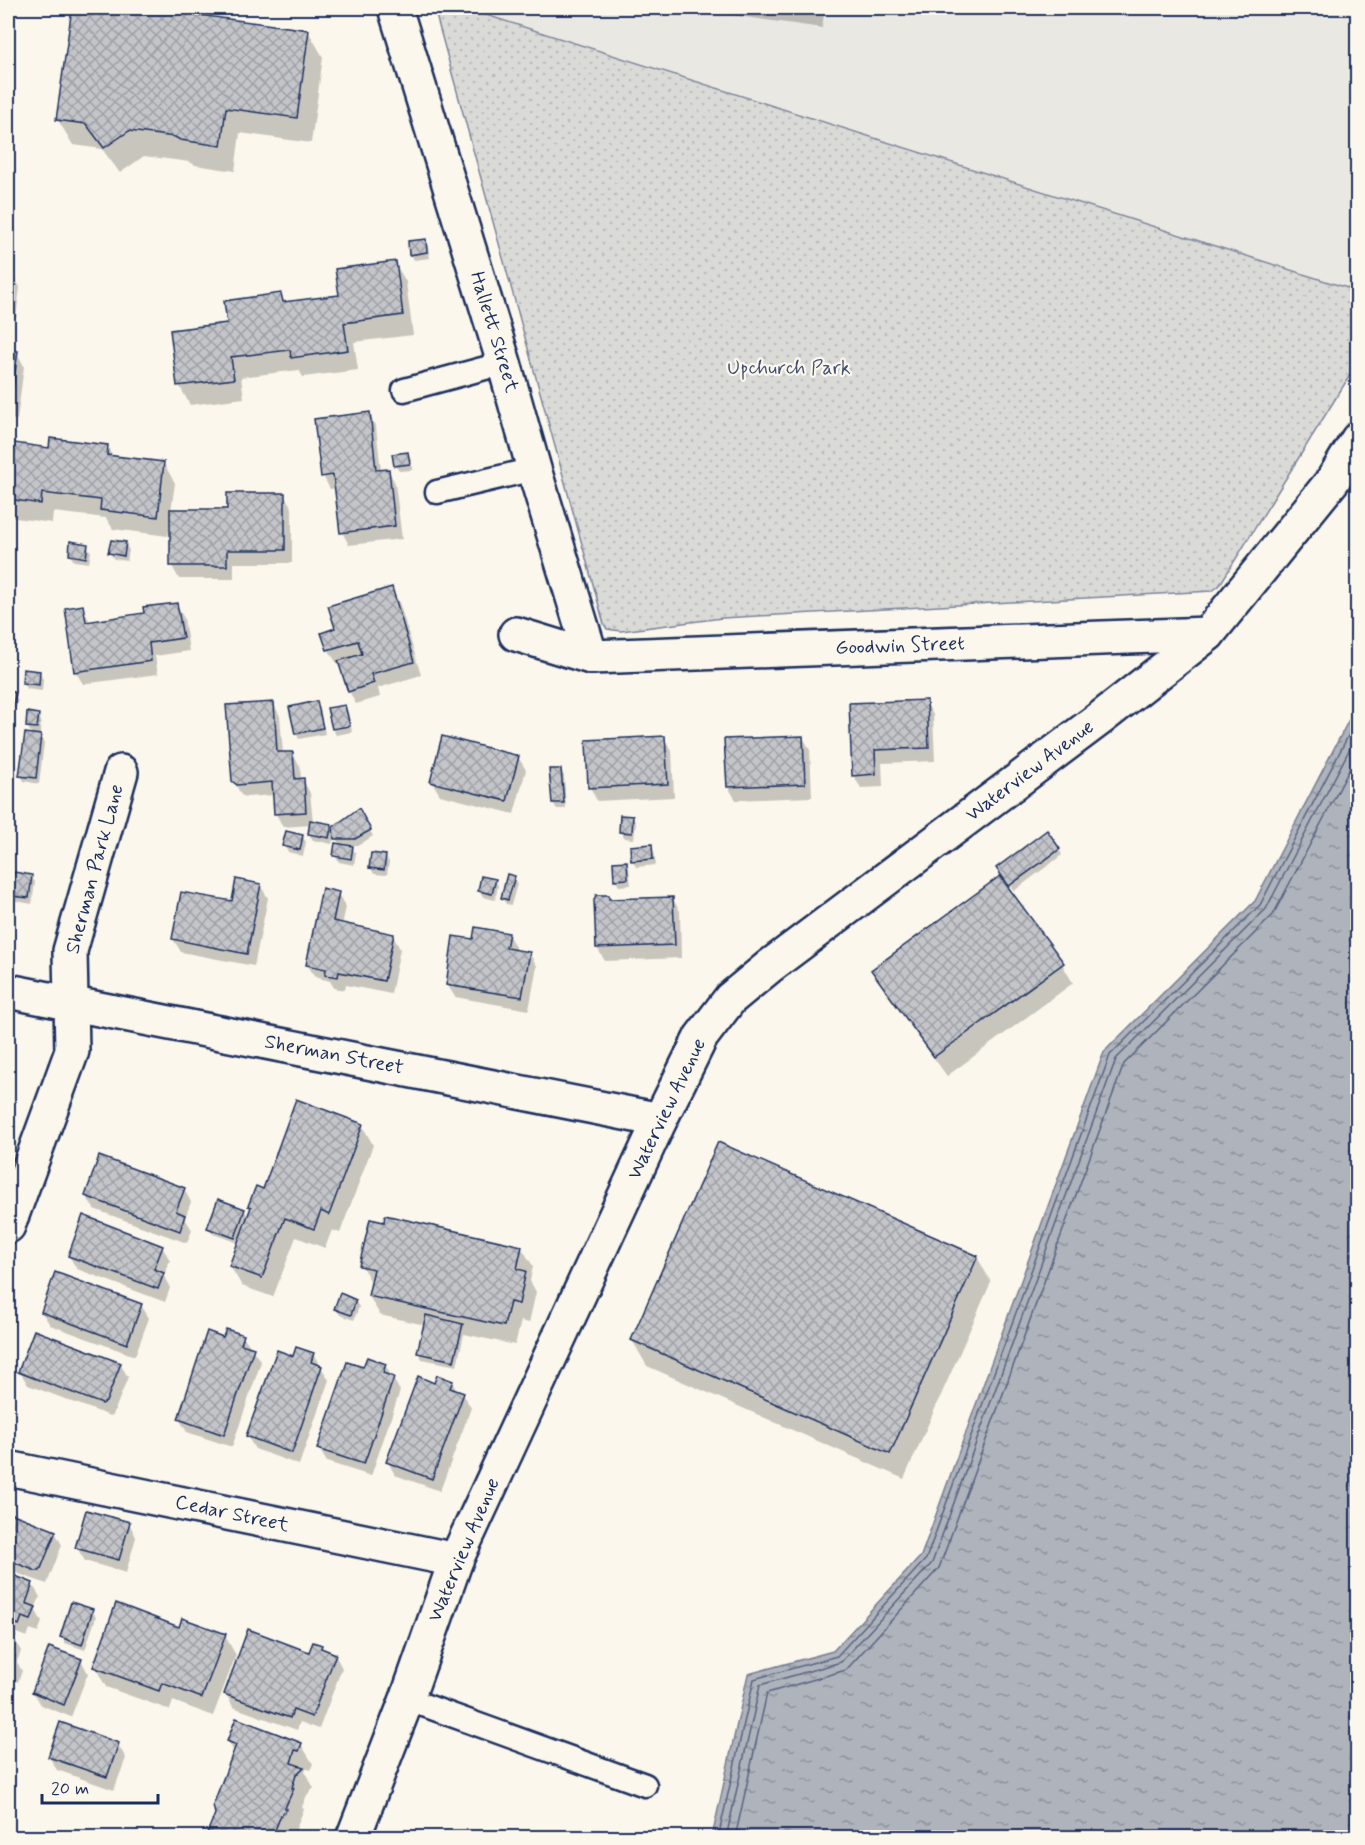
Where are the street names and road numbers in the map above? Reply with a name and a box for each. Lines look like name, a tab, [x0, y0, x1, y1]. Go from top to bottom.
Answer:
street label: Hallett Street	[463, 268, 525, 396]
street label: Goodwin Street	[835, 630, 965, 662]
street label: Waterview Avenue	[960, 714, 1100, 828]
street label: Sherman Park Lane	[59, 781, 131, 957]
street label: Sherman Street	[262, 1028, 406, 1082]
street label: Waterview Avenue	[621, 1034, 713, 1184]
street label: Waterview Avenue	[421, 1474, 507, 1626]
street label: Cedar Street	[173, 1489, 292, 1539]

